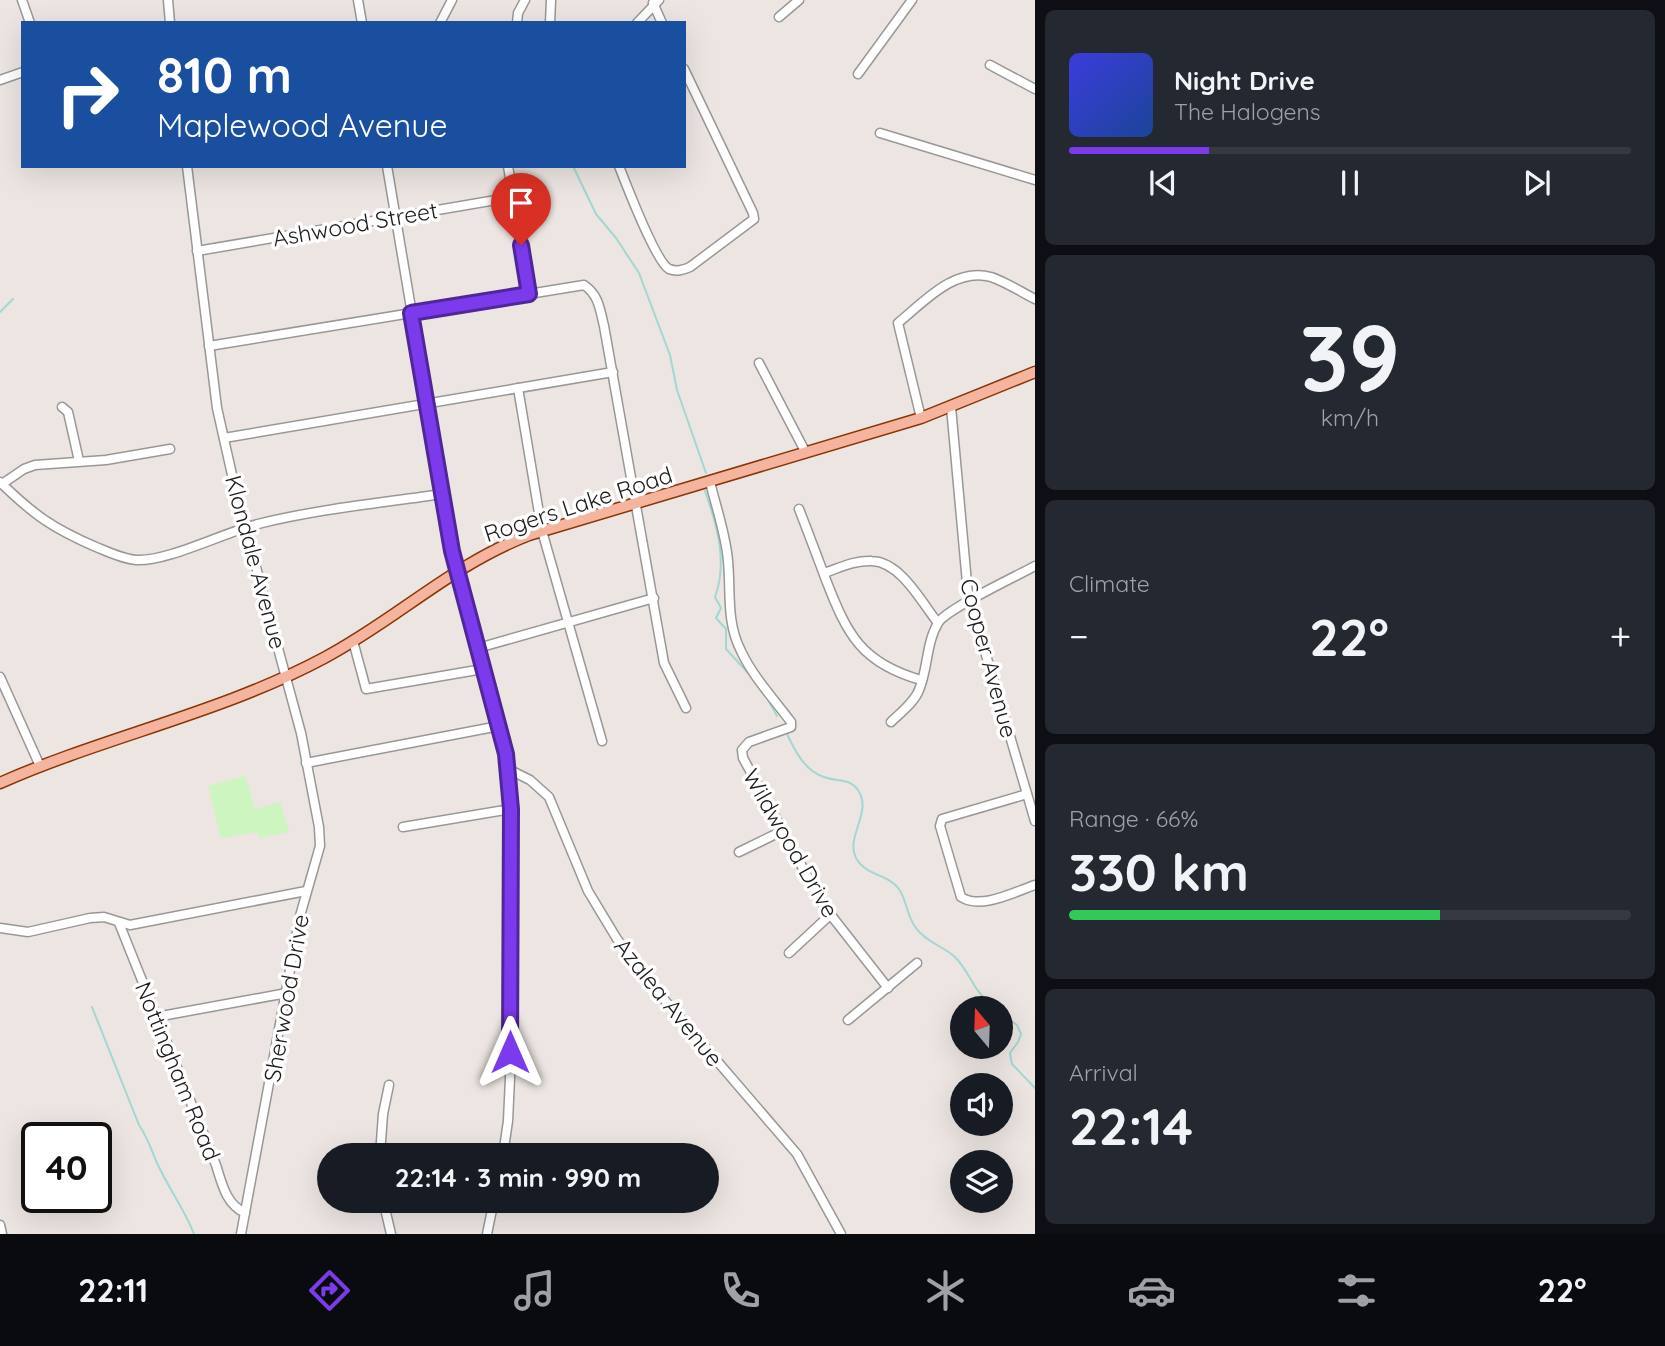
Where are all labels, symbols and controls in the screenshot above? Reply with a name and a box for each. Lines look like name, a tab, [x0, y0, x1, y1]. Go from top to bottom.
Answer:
text: 810 m	[157, 44, 292, 105]
icon: right	[42, 49, 133, 140]
text: Night Drive	[1174, 64, 1315, 97]
text: The Halogens	[1174, 97, 1321, 126]
text: Maplewood Avenue	[157, 105, 448, 145]
icon: previous	[1144, 164, 1182, 202]
icon: pause	[1331, 164, 1369, 202]
icon: next	[1518, 164, 1556, 202]
pin	[491, 173, 551, 245]
icon: arrive	[502, 184, 540, 222]
street label: Ashwood Street	[270, 195, 440, 253]
text: 39	[1300, 300, 1400, 414]
text: km/h	[1321, 403, 1379, 432]
street label: Rogers Lake Road	[480, 460, 676, 548]
street label: Klondale Avenue	[219, 472, 293, 652]
text: Climate	[1069, 569, 1150, 598]
street label: Cooper Avenue	[954, 575, 1024, 741]
text: 22°	[1309, 604, 1389, 669]
text: −	[1069, 612, 1089, 660]
text: +	[1610, 612, 1631, 660]
street label: Wildwood Drive	[737, 764, 845, 922]
text: Range · 66%	[1069, 804, 1198, 833]
text: 330 km	[1069, 839, 1249, 904]
street label: Sherwood Drive	[257, 912, 315, 1084]
street label: Azalea Avenue	[608, 932, 730, 1072]
street label: Nottingham Road	[129, 977, 227, 1165]
north arrow	[950, 996, 1013, 1059]
map controls	[950, 996, 1013, 1213]
position arrow	[473, 1015, 547, 1089]
text: Arrival	[1069, 1058, 1138, 1087]
button: sound	[950, 1073, 1013, 1136]
text: 22:14	[1069, 1093, 1193, 1158]
speed limit sign: 40	[21, 1122, 112, 1213]
button: layers	[950, 1150, 1013, 1213]
text: 22:14 · 3 min · 990 m	[395, 1161, 641, 1194]
icon: directions	[305, 1266, 354, 1315]
icon: music	[510, 1266, 559, 1315]
icon: phone	[716, 1266, 765, 1315]
icon: climate	[921, 1266, 970, 1315]
icon: car	[1127, 1266, 1176, 1315]
icon: filters	[1332, 1266, 1381, 1315]
text: 22:11	[78, 1270, 148, 1310]
text: 22°	[1538, 1270, 1587, 1310]

